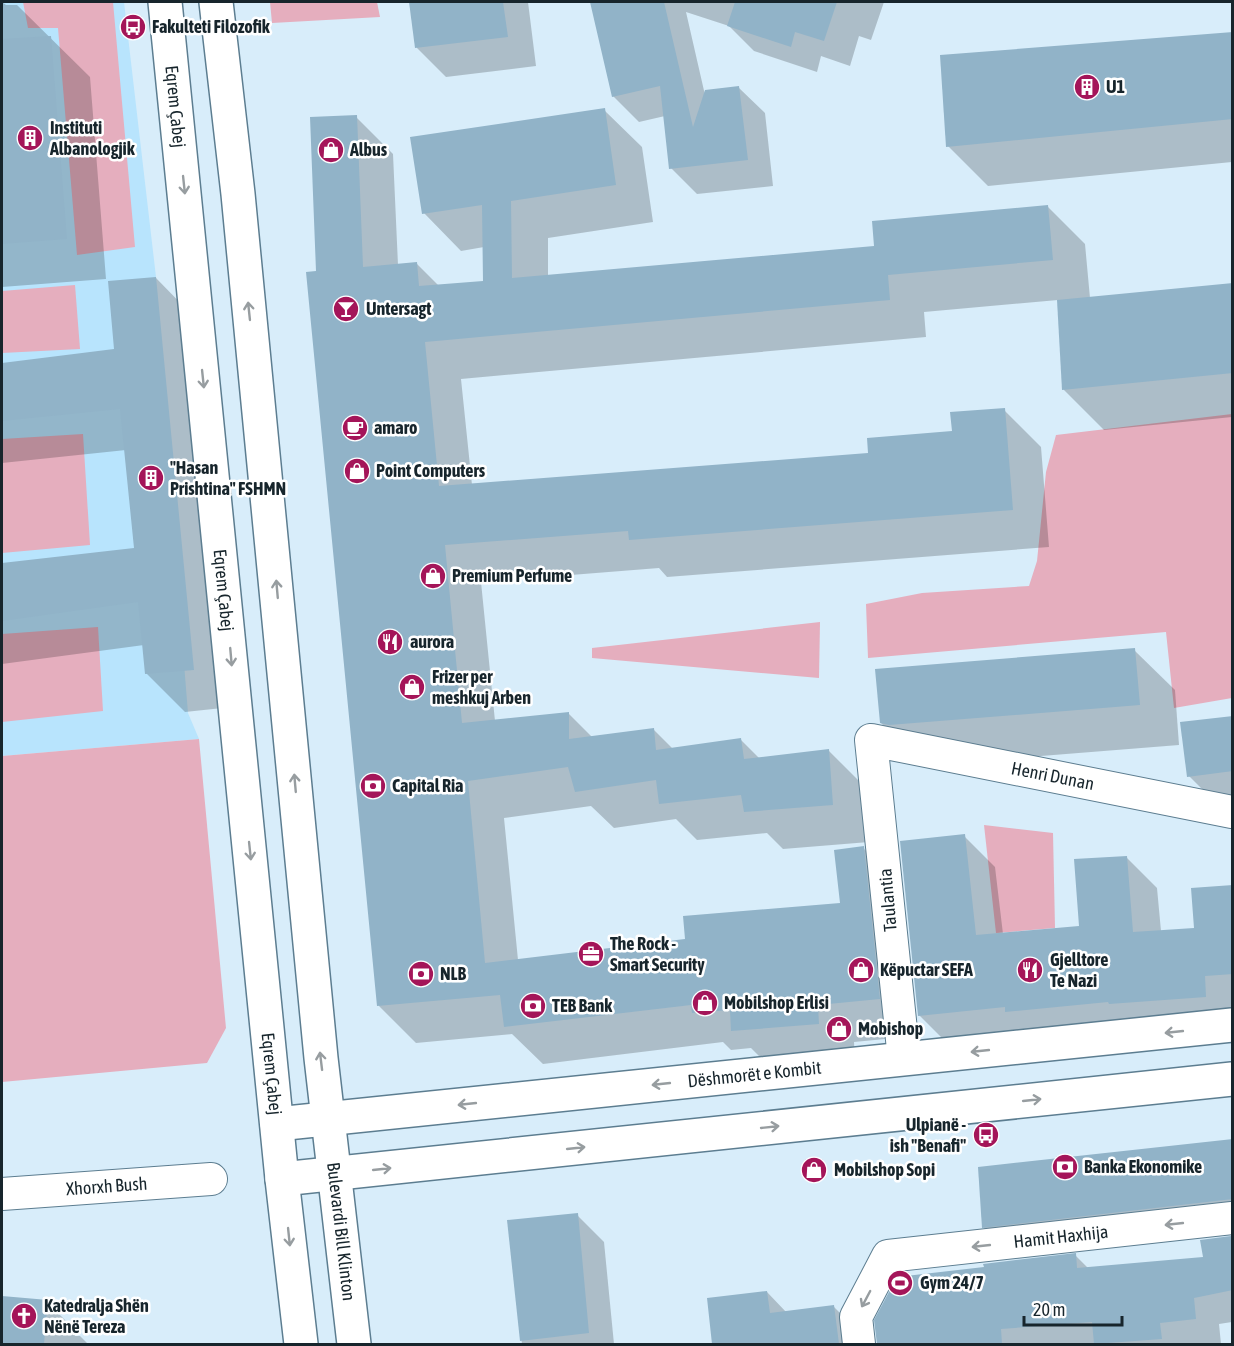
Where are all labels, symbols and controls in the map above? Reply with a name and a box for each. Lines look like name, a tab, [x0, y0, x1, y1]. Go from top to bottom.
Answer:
bus stop icon: Fakulteti Filozofik	[118, 12, 148, 42]
place label: Fakulteti Filozofik	[152, 16, 271, 37]
street label: Eqrem Çabej	[161, 64, 190, 149]
building icon: U1	[1072, 72, 1102, 102]
place label: U1	[1106, 76, 1125, 97]
place label: Instituti Albanologjik	[49, 117, 136, 159]
building icon: Instituti Albanologjik	[15, 123, 45, 153]
shop icon: Albus	[316, 135, 346, 165]
place label: Albus	[349, 139, 388, 160]
one-way arrow	[179, 175, 190, 194]
bar icon: Untersagt	[331, 294, 361, 324]
place label: Untersagt	[366, 298, 432, 319]
one-way arrow	[243, 302, 254, 322]
one-way arrow	[198, 369, 209, 388]
cafe icon: amaro	[340, 413, 370, 443]
place label: amaro	[374, 417, 417, 438]
shop icon: Point Computers	[342, 456, 372, 486]
place label: "Hasan Prishtina" FSHMN	[170, 457, 286, 499]
place label: Point Computers	[376, 460, 486, 481]
building icon: "Hasan Prishtina" FSHMN	[136, 463, 166, 493]
street label: Eqrem Çabej	[209, 548, 238, 632]
shop icon: Premium Perfume	[418, 561, 448, 591]
place label: Premium Perfume	[452, 565, 572, 586]
one-way arrow	[271, 580, 282, 600]
restaurant icon: aurora	[375, 627, 405, 657]
place label: aurora	[410, 631, 454, 652]
one-way arrow	[226, 646, 237, 666]
place label: Frizer per meshkuj Arben	[432, 666, 531, 708]
shop icon: Frizer per meshkuj Arben	[397, 672, 427, 702]
street label: Henri Dunan	[1010, 757, 1096, 794]
bank icon: Capital Ria	[358, 771, 388, 801]
one-way arrow	[289, 774, 300, 794]
place label: Capital Ria	[392, 775, 463, 796]
one-way arrow	[245, 840, 256, 860]
street label: Taulantia	[874, 868, 901, 932]
place label: The Rock - Smart Security	[610, 933, 705, 975]
office icon: The Rock - Smart Security	[576, 939, 606, 969]
place label: Gjelltore Te Nazi	[1050, 949, 1108, 991]
shop icon: Këpuctar SEFA	[846, 955, 876, 985]
restaurant icon: Gjelltore Te Nazi	[1015, 955, 1045, 985]
bank icon: NLB	[406, 959, 436, 989]
place label: Këpuctar SEFA	[880, 959, 973, 980]
place label: NLB	[440, 963, 467, 984]
shop icon: Mobilshop Erlisi	[690, 988, 720, 1018]
bank icon: TEB Bank	[518, 991, 548, 1021]
place label: Mobilshop Erlisi	[724, 992, 829, 1013]
place label: TEB Bank	[552, 995, 613, 1016]
shop icon: Mobishop	[824, 1014, 854, 1044]
place label: Mobishop	[858, 1018, 923, 1039]
one-way arrow	[1165, 1026, 1185, 1037]
street label: Eqrem Çabej	[258, 1032, 287, 1116]
one-way arrow	[971, 1046, 991, 1057]
one-way arrow	[316, 1052, 327, 1071]
street label: Dëshmorët e Kombit	[686, 1057, 822, 1091]
one-way arrow	[652, 1079, 671, 1090]
one-way arrow	[1022, 1094, 1042, 1105]
one-way arrow	[458, 1099, 478, 1110]
place label: Ulpianë - ish "Benafi"	[890, 1114, 966, 1156]
bus stop icon: Ulpianë - ish "Benafi"	[971, 1120, 1001, 1150]
one-way arrow	[760, 1121, 780, 1132]
one-way arrow	[566, 1142, 586, 1153]
bank icon: Banka Ekonomike	[1050, 1152, 1080, 1182]
shop icon: Mobilshop Sopi	[799, 1155, 829, 1185]
place label: Banka Ekonomike	[1084, 1156, 1202, 1177]
place label: Mobilshop Sopi	[834, 1159, 935, 1180]
street label: Bulevardi Bill Klinton	[323, 1161, 360, 1302]
one-way arrow	[372, 1163, 392, 1174]
street label: Xhorxh Bush	[65, 1173, 148, 1199]
one-way arrow	[1165, 1219, 1185, 1230]
street label: Hamit Haxhija	[1012, 1221, 1109, 1252]
one-way arrow	[284, 1227, 295, 1247]
one-way arrow	[971, 1241, 991, 1252]
sports icon: Gym 24/7	[885, 1268, 915, 1298]
place label: Gym 24/7	[920, 1272, 984, 1293]
scale bar	[1024, 1289, 1122, 1327]
one-way arrow	[860, 1290, 872, 1307]
place label: Katedralja Shën Nënë Tereza	[44, 1295, 149, 1337]
text: 20 m	[1033, 1299, 1065, 1320]
church icon: Katedralja Shën Nënë Tereza	[9, 1301, 39, 1331]

